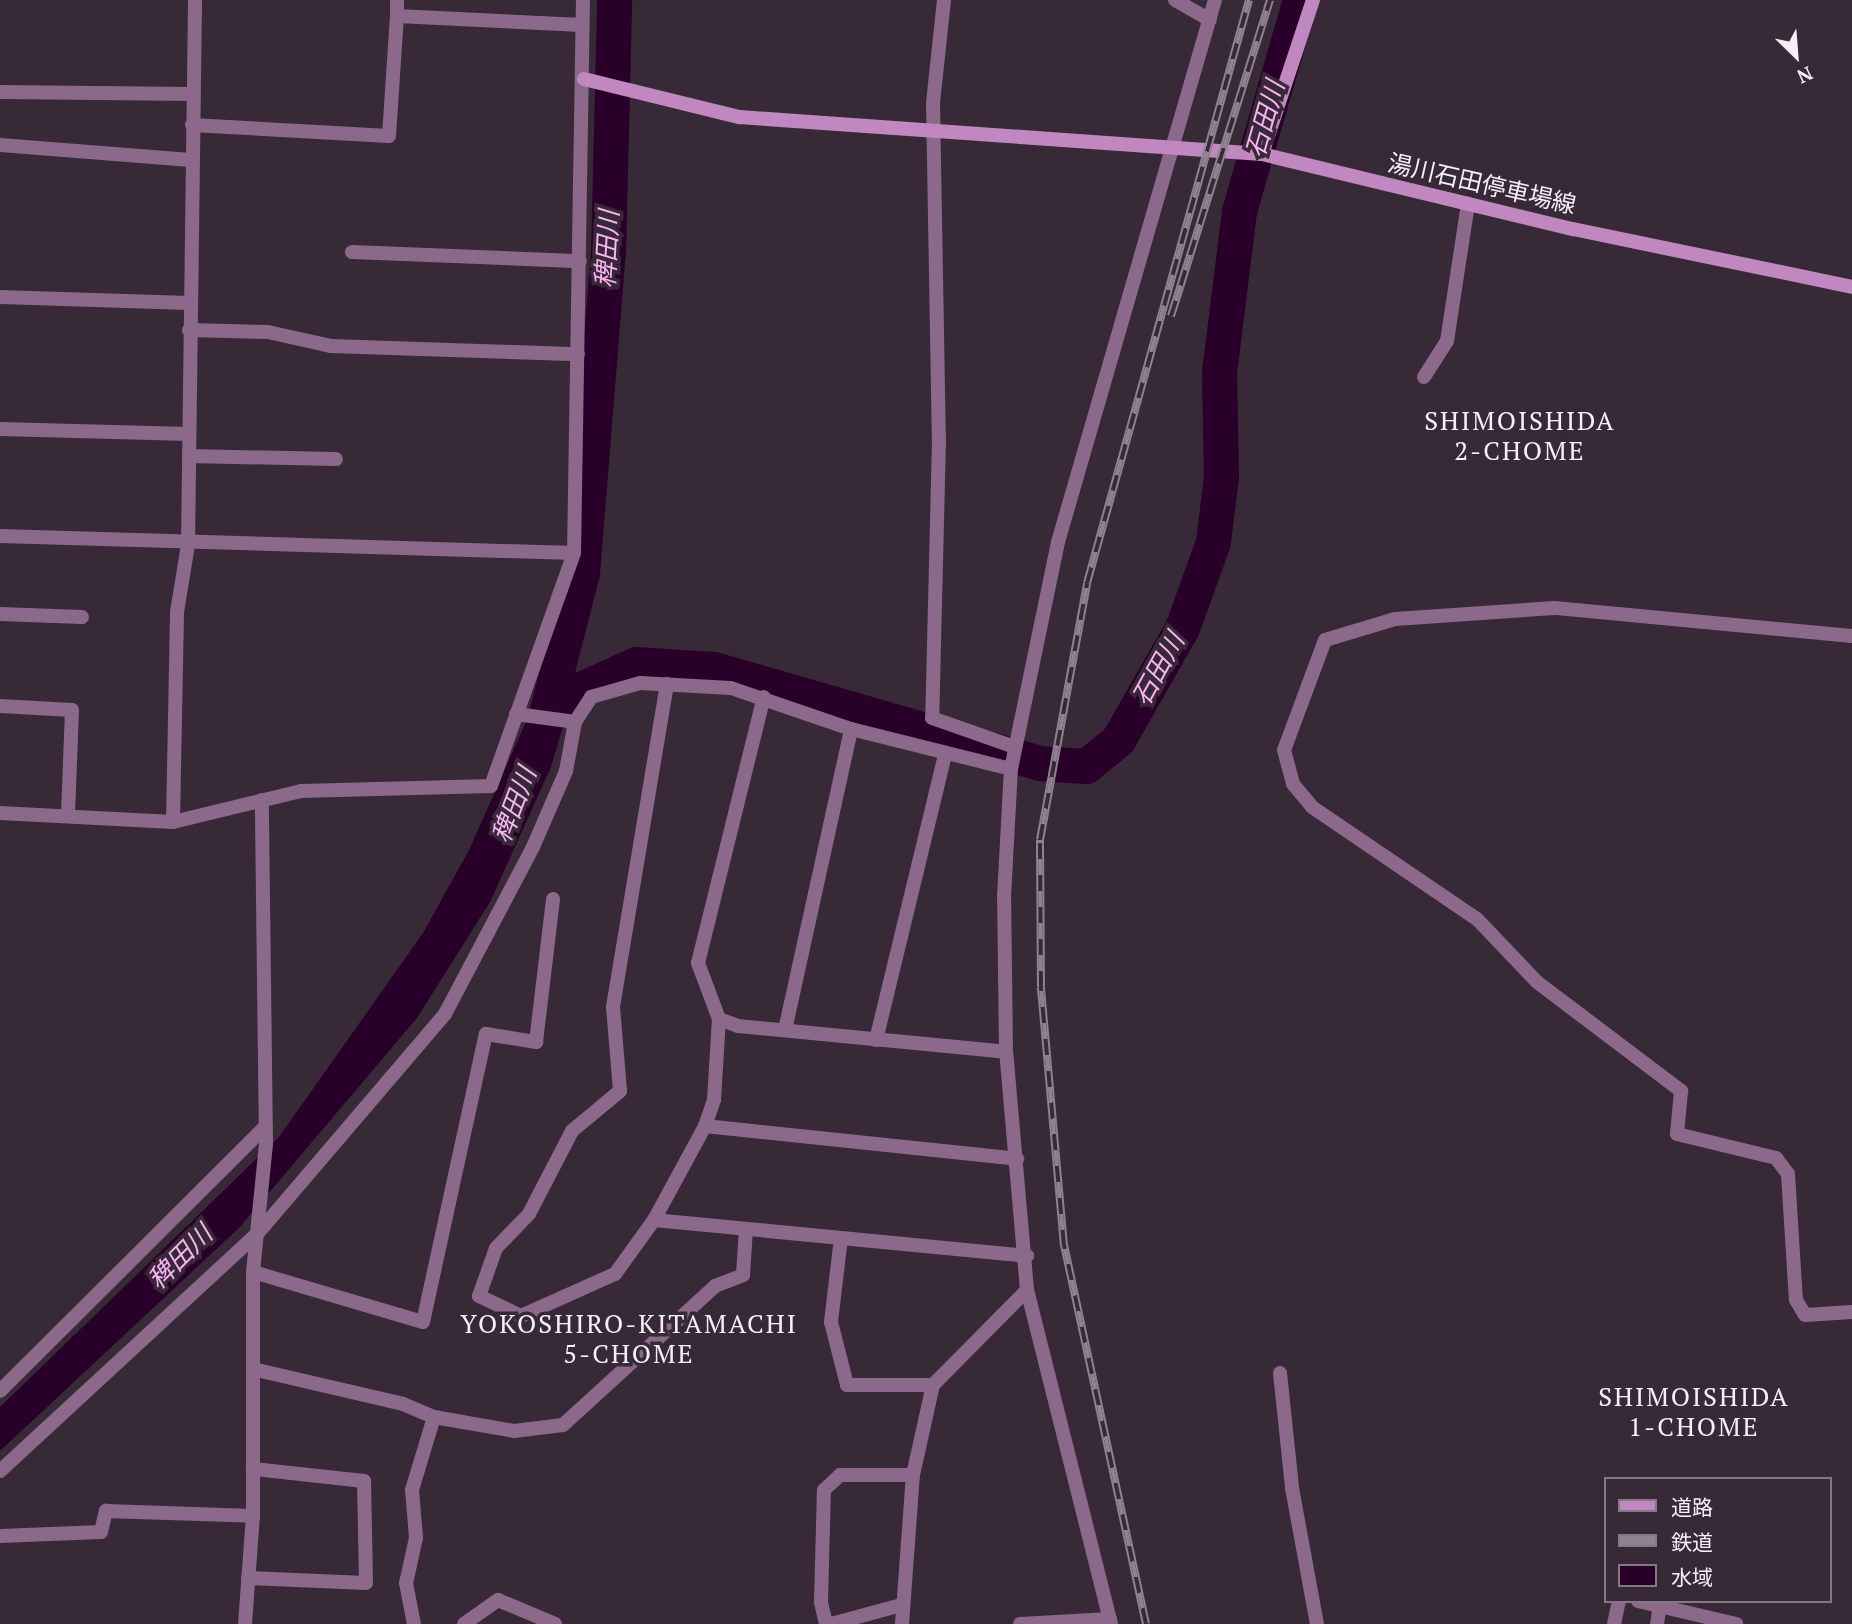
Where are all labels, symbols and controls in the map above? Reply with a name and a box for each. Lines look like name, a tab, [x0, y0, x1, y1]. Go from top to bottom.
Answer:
north arrow	[1761, 21, 1831, 91]
text: N	[1793, 61, 1817, 90]
water label: 石田川	[1239, 77, 1291, 161]
street label: 湯川石田停車場線	[1385, 148, 1579, 220]
water label: 稗田川	[589, 209, 625, 289]
district label: SHIMOISHIDA 2-CHOME	[1426, 405, 1614, 466]
water label: 石田川	[1125, 627, 1191, 711]
water label: 稗田川	[485, 763, 543, 847]
water label: 稗田川	[141, 1218, 219, 1296]
district label: YOKOSHIRO-KITAMACHI 5-CHOME	[463, 1308, 795, 1370]
district label: SHIMOISHIDA 1-CHOME	[1600, 1381, 1788, 1442]
legend	[1604, 1477, 1831, 1603]
text: 道路	[1671, 1493, 1713, 1521]
text: 鉄道	[1671, 1528, 1713, 1556]
text: 水域	[1671, 1563, 1713, 1591]

